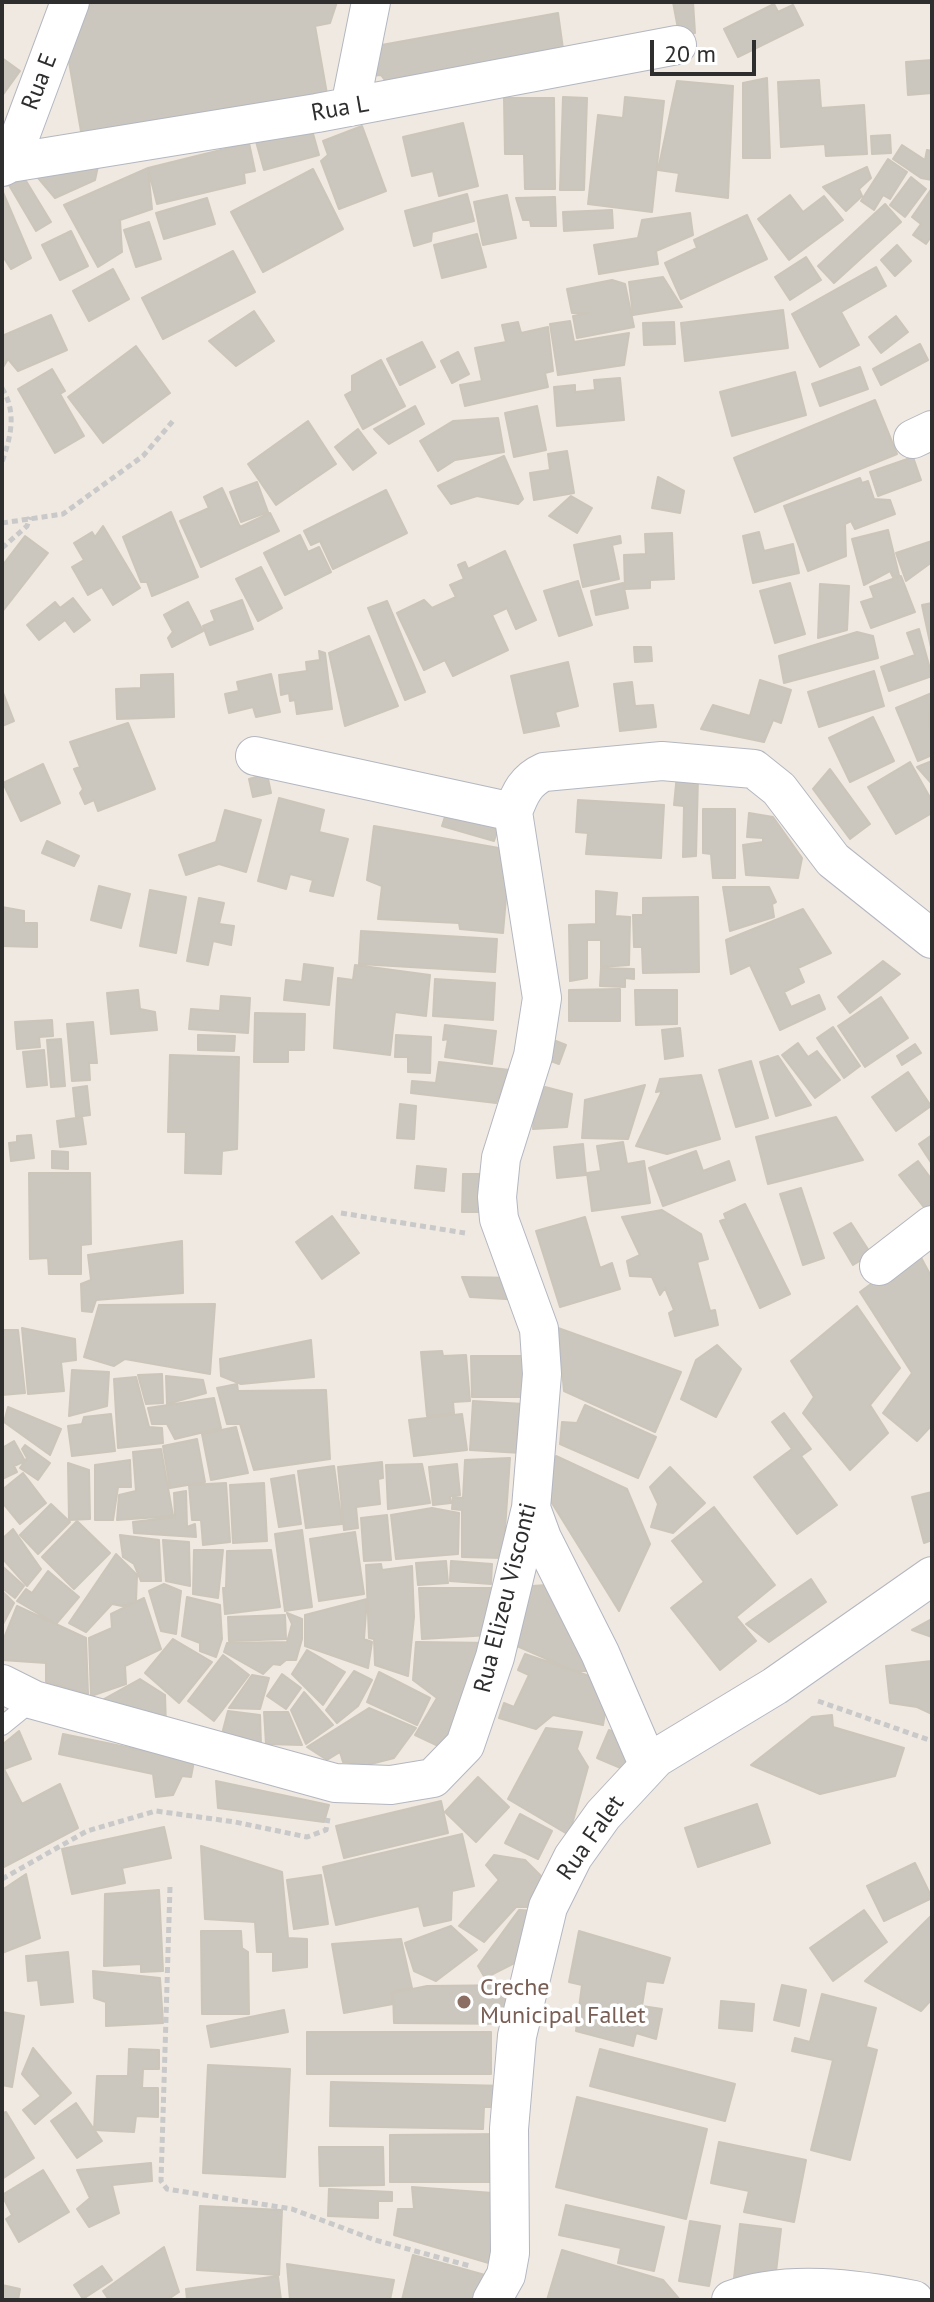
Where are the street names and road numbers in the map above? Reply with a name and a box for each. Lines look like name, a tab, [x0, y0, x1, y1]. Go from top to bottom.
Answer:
street label: Rua E	[16, 50, 64, 114]
street label: Rua L	[309, 90, 371, 128]
street label: Rua Elizeu Visconti	[469, 1500, 543, 1696]
street label: Rua Falet	[551, 1790, 631, 1886]

